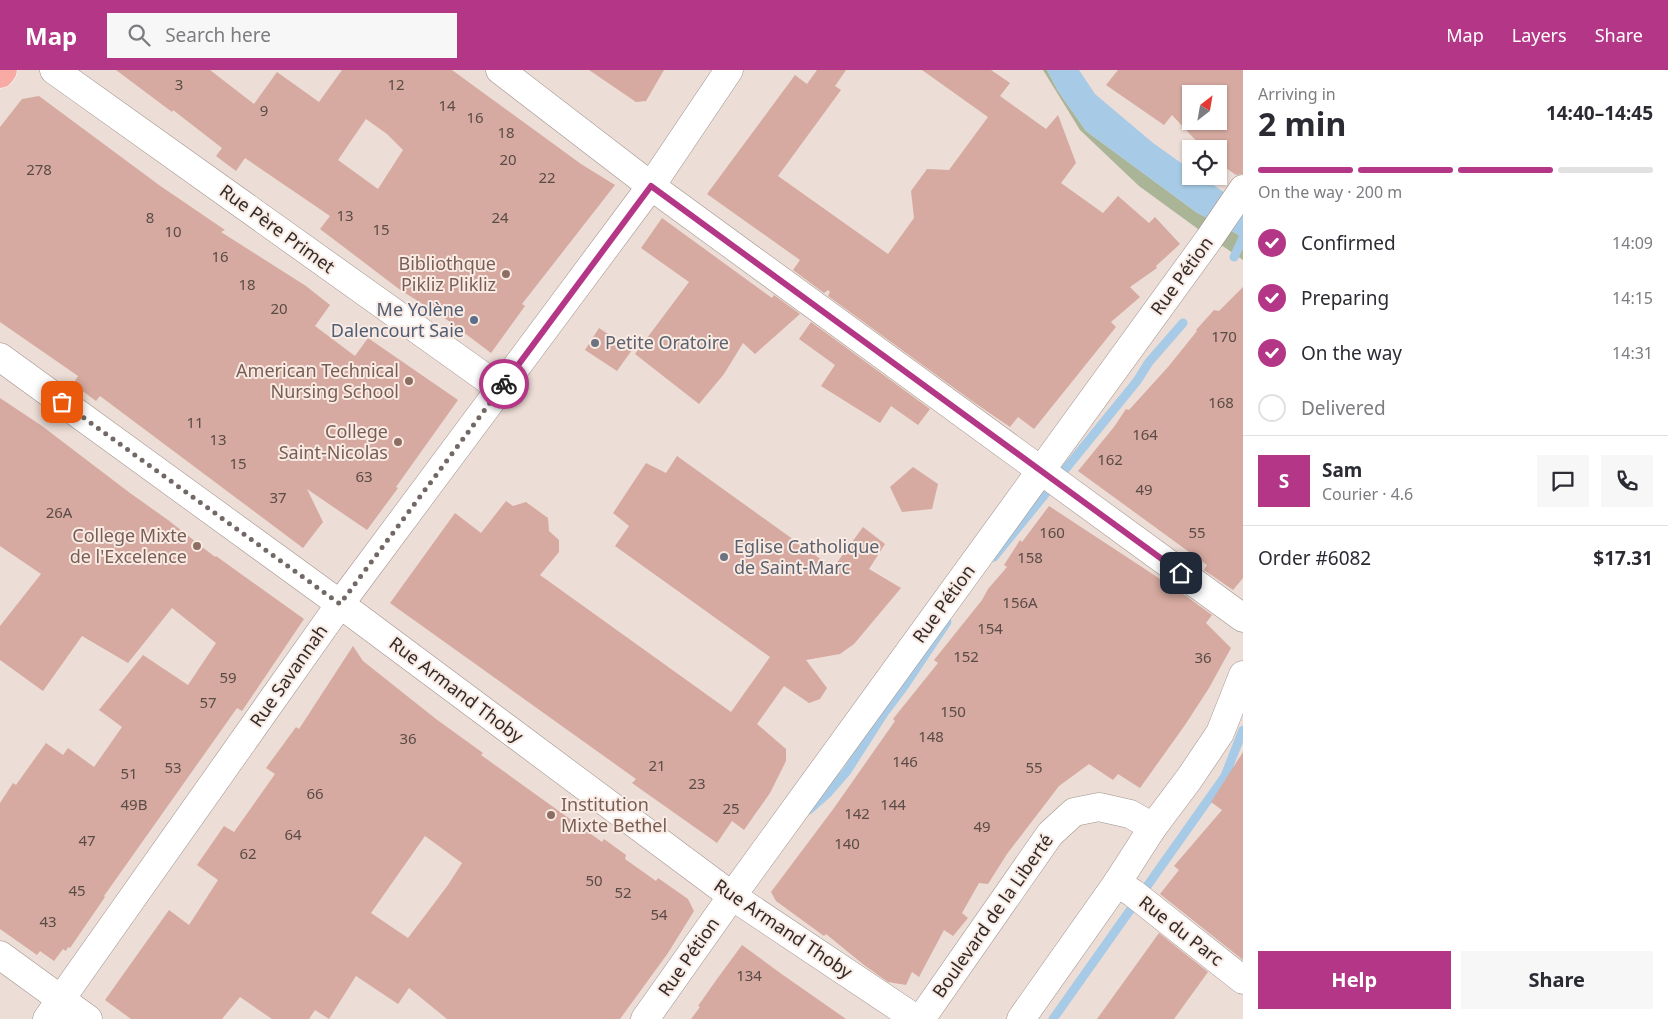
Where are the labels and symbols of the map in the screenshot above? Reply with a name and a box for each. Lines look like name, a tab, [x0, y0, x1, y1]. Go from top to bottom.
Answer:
house number: 3	[175, 74, 183, 94]
house number: 12	[387, 74, 405, 94]
north arrow	[1182, 85, 1228, 130]
house number: 14	[438, 95, 456, 115]
house number: 9	[260, 100, 268, 120]
house number: 16	[466, 107, 484, 127]
house number: 18	[497, 122, 515, 142]
house number: 20	[499, 149, 517, 169]
house number: 278	[26, 159, 52, 179]
house number: 22	[538, 167, 556, 187]
street label: Rue Père Primet	[215, 178, 340, 278]
house number: 13	[336, 205, 354, 225]
house number: 8	[146, 207, 154, 227]
house number: 24	[491, 207, 509, 227]
house number: 15	[372, 219, 390, 239]
house number: 10	[164, 221, 182, 241]
street label: Rue Pétion	[1145, 231, 1218, 319]
house number: 16	[211, 246, 229, 266]
place label: Bibliothque Pikliz Plikliz	[398, 251, 496, 296]
marker: Bibliothque Pikliz Plikliz	[500, 268, 512, 280]
house number: 18	[238, 274, 256, 294]
place label: Me Yolène Dalencourt Saie	[331, 297, 464, 342]
house number: 20	[270, 298, 288, 318]
marker: Me Yolène Dalencourt Saie	[468, 314, 480, 326]
house number: 170	[1211, 326, 1237, 346]
place label: Petite Oratoire	[605, 330, 729, 354]
marker: Petite Oratoire	[589, 337, 601, 349]
place label: American Technical Nursing School	[236, 358, 399, 403]
courier	[479, 359, 529, 409]
marker: American Technical Nursing School	[403, 375, 415, 387]
pin	[41, 381, 83, 423]
house number: 168	[1208, 392, 1234, 412]
house number: 11	[186, 412, 204, 432]
place label: College Saint-Nicolas	[279, 419, 388, 464]
house number: 164	[1132, 424, 1158, 444]
house number: 13	[209, 429, 227, 449]
marker: College Saint-Nicolas	[392, 436, 404, 448]
house number: 162	[1097, 449, 1123, 469]
house number: 15	[229, 453, 247, 473]
house number: 63	[355, 466, 373, 486]
house number: 49	[1135, 479, 1153, 499]
house number: 37	[269, 487, 287, 507]
house number: 26A	[46, 502, 73, 522]
house number: 160	[1039, 522, 1065, 542]
house number: 55	[1188, 522, 1206, 542]
place label: College Mixte de l'Excelence	[70, 523, 187, 568]
place label: Eglise Catholique de Saint-Marc	[734, 534, 879, 579]
marker: College Mixte de l'Excelence	[191, 540, 203, 552]
house number: 158	[1017, 547, 1043, 567]
marker: Eglise Catholique de Saint-Marc	[718, 551, 730, 563]
pin	[1160, 552, 1202, 594]
street label: Rue Pétion	[907, 559, 980, 647]
house number: 156A	[1002, 592, 1038, 612]
house number: 154	[977, 618, 1003, 638]
street label: Rue Savannah	[244, 619, 332, 731]
street label: Rue Armand Thoby	[385, 631, 529, 748]
house number: 152	[953, 646, 979, 666]
house number: 36	[1194, 647, 1212, 667]
house number: 59	[219, 667, 237, 687]
house number: 57	[199, 692, 217, 712]
house number: 150	[940, 701, 966, 721]
house number: 148	[918, 726, 944, 746]
house number: 36	[399, 728, 417, 748]
house number: 146	[892, 751, 918, 771]
house number: 21	[648, 755, 666, 775]
house number: 53	[164, 757, 182, 777]
house number: 55	[1025, 757, 1043, 777]
house number: 51	[120, 763, 138, 783]
house number: 23	[688, 773, 706, 793]
house number: 66	[306, 783, 324, 803]
place label: Institution Mixte Bethel	[561, 792, 667, 837]
house number: 49B	[121, 794, 147, 814]
house number: 144	[880, 794, 906, 814]
house number: 25	[722, 798, 740, 818]
house number: 142	[844, 803, 870, 823]
marker: Institution Mixte Bethel	[545, 809, 557, 821]
house number: 49	[973, 816, 991, 836]
house number: 64	[284, 824, 302, 844]
street label: Boulevard de la Liberté	[926, 829, 1058, 1002]
house number: 47	[78, 830, 96, 850]
house number: 140	[834, 833, 860, 853]
house number: 62	[239, 843, 257, 863]
house number: 50	[585, 870, 603, 890]
street label: Rue Armand Thoby	[710, 873, 858, 984]
house number: 45	[68, 880, 86, 900]
house number: 52	[614, 882, 632, 902]
street label: Rue du Parc	[1135, 890, 1229, 971]
house number: 54	[650, 904, 668, 924]
house number: 43	[39, 911, 57, 931]
street label: Rue Pétion	[652, 912, 724, 1001]
house number: 134	[736, 965, 762, 985]

